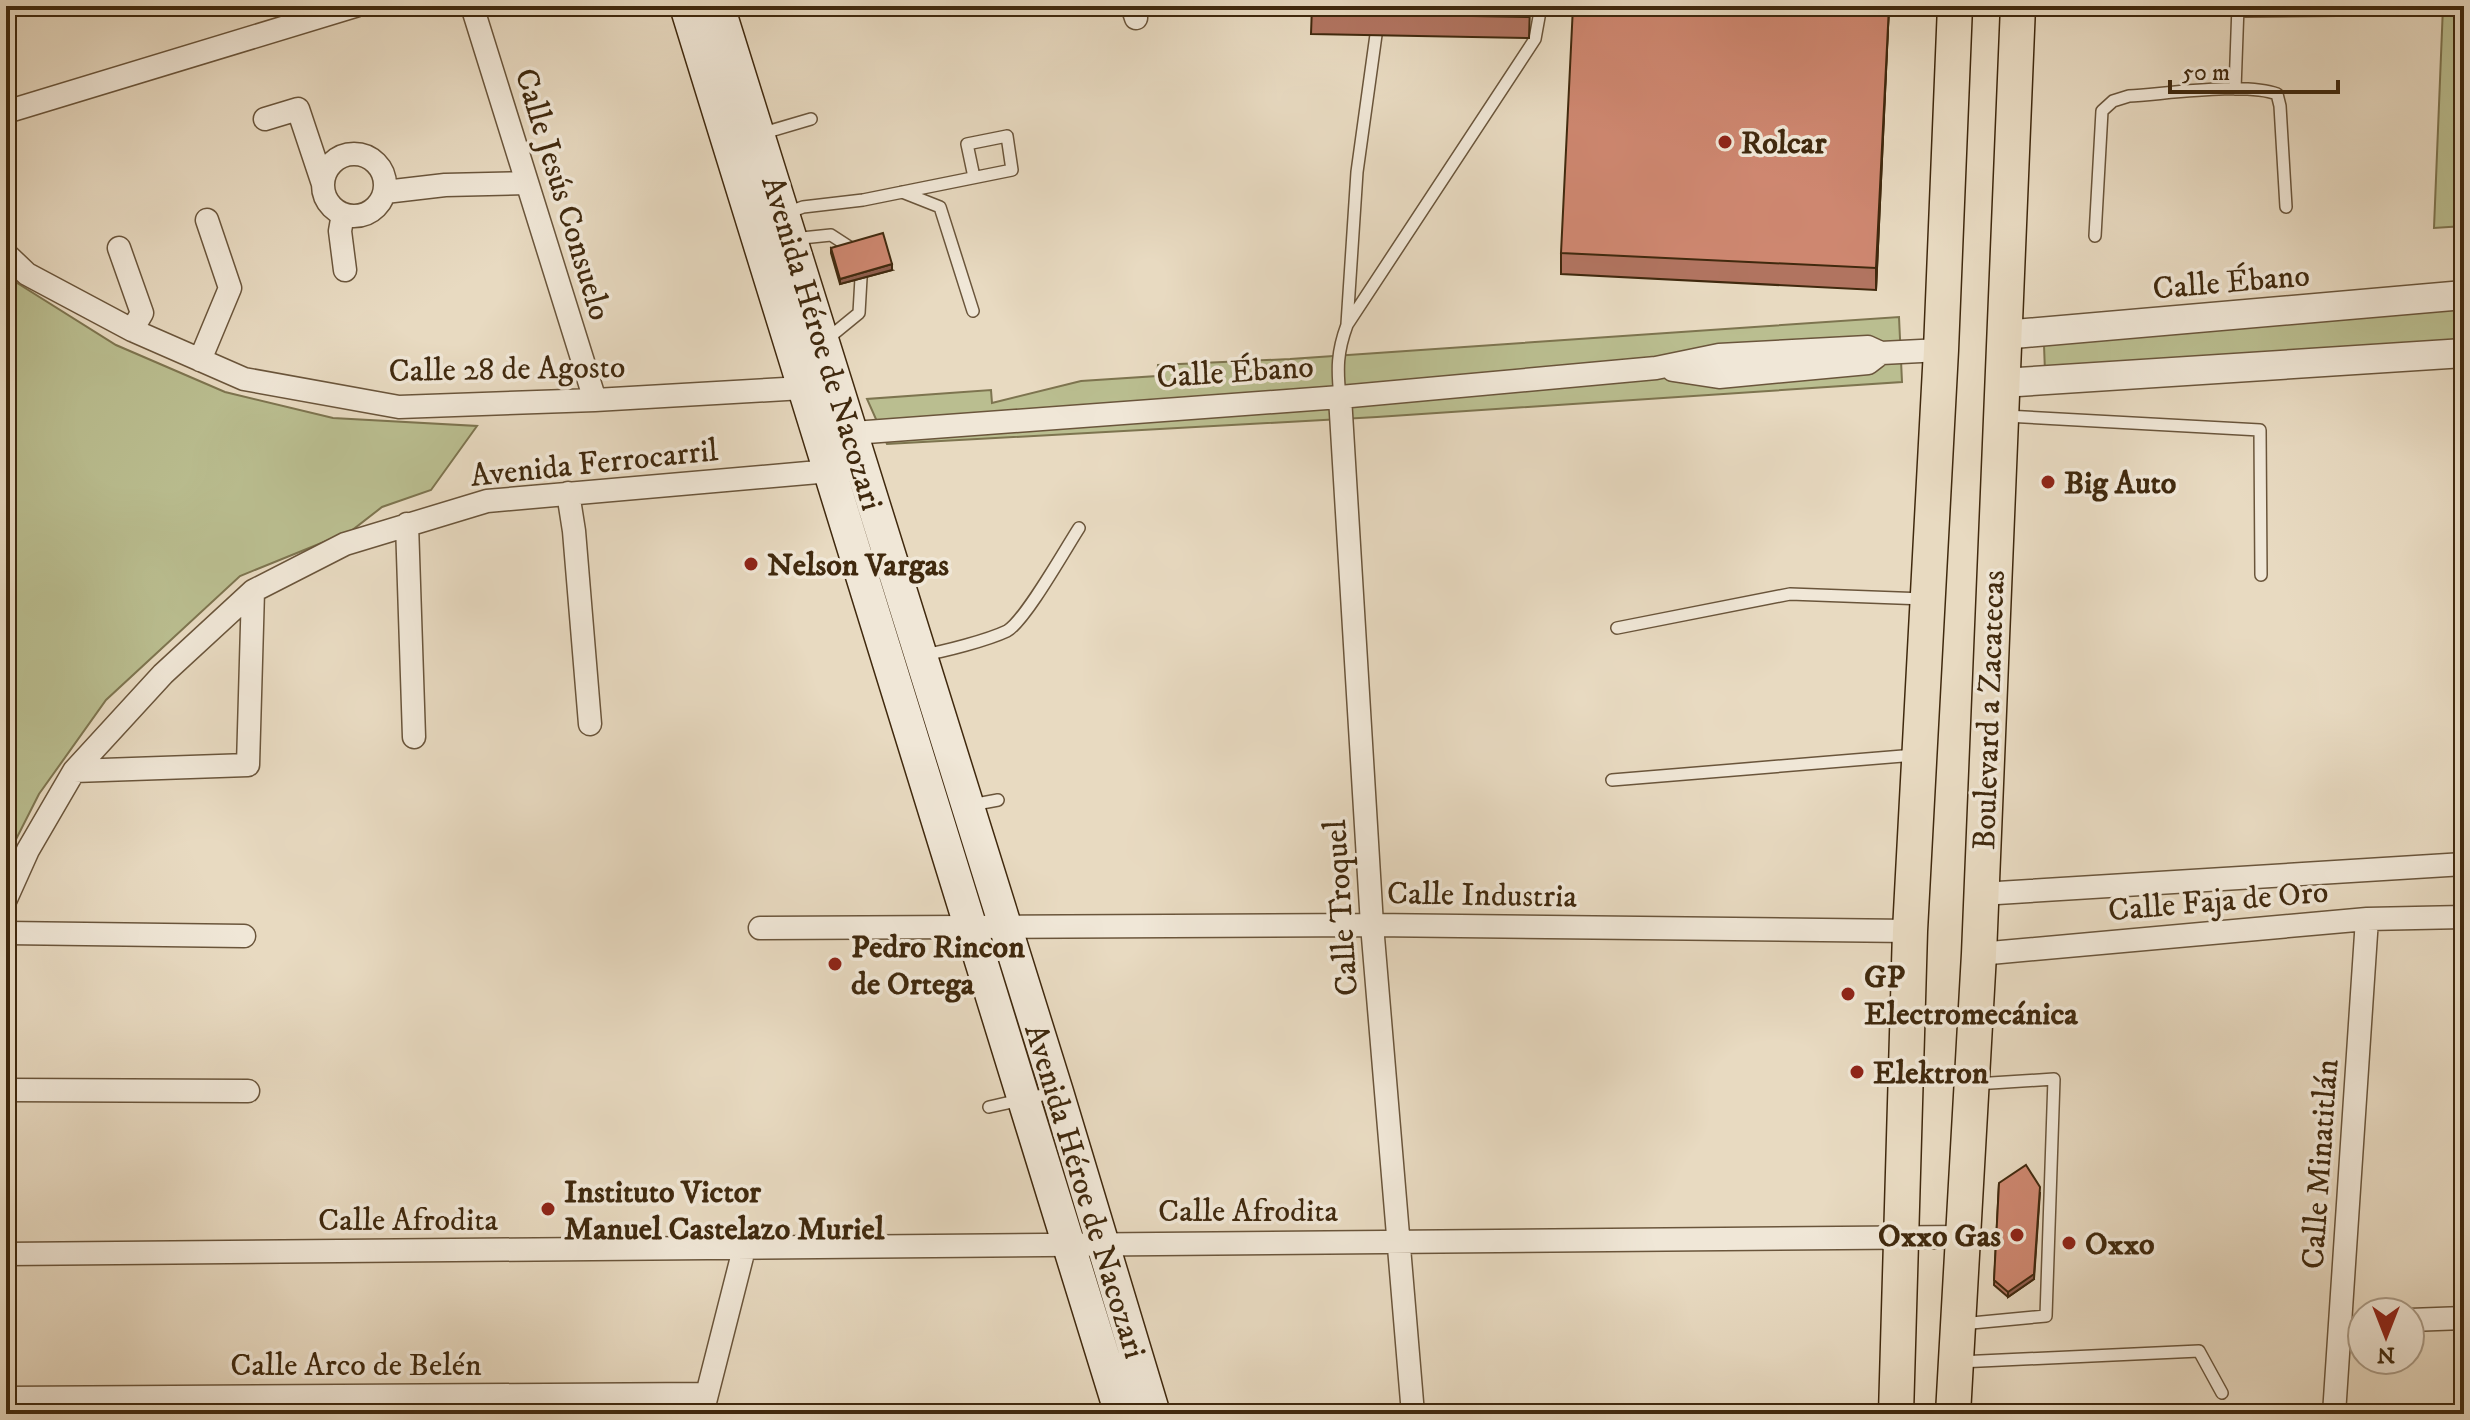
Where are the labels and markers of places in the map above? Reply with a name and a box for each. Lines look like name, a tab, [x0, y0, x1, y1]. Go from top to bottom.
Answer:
place label: Rolcar	[1741, 124, 1827, 164]
marker: Rolcar	[1716, 133, 1734, 151]
place label: Big Auto	[2064, 464, 2176, 504]
marker: Big Auto	[2039, 473, 2057, 491]
place label: Nelson Vargas	[767, 546, 949, 586]
marker: Nelson Vargas	[742, 555, 760, 573]
place label: Pedro Rincon de Ortega	[851, 928, 1025, 1005]
marker: Pedro Rincon de Ortega	[826, 955, 844, 973]
place label: GP Electromecánica	[1864, 958, 2078, 1035]
marker: GP Electromecánica	[1839, 985, 1857, 1003]
place label: Elektron	[1873, 1054, 1989, 1094]
marker: Elektron	[1848, 1063, 1866, 1081]
place label: Instituto Victor Manuel Castelazo Muriel	[564, 1173, 885, 1250]
marker: Instituto Victor Manuel Castelazo Muriel	[539, 1200, 557, 1218]
place label: Oxxo Gas	[1878, 1217, 2001, 1257]
place label: Oxxo	[2085, 1225, 2155, 1265]
marker: Oxxo Gas	[2008, 1226, 2026, 1244]
marker: Oxxo	[2060, 1234, 2078, 1252]

